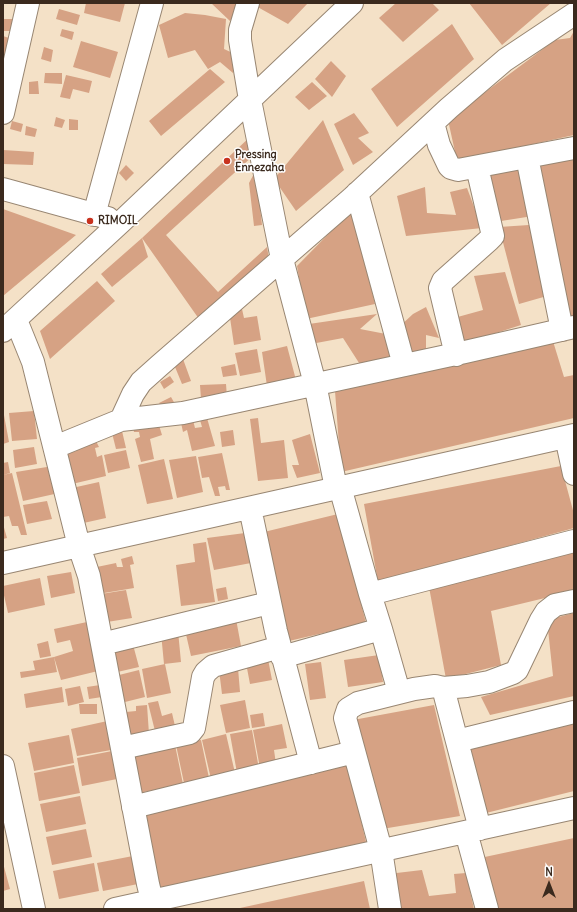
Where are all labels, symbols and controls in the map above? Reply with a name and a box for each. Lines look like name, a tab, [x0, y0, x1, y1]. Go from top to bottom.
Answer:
place label: Pressing Ennezaha	[235, 148, 284, 174]
marker: Pressing Ennezaha	[222, 156, 232, 166]
place label: RIMOIL	[98, 214, 138, 228]
marker: RIMOIL	[85, 216, 95, 226]
north arrow	[529, 864, 569, 904]
text: N	[545, 865, 553, 879]

